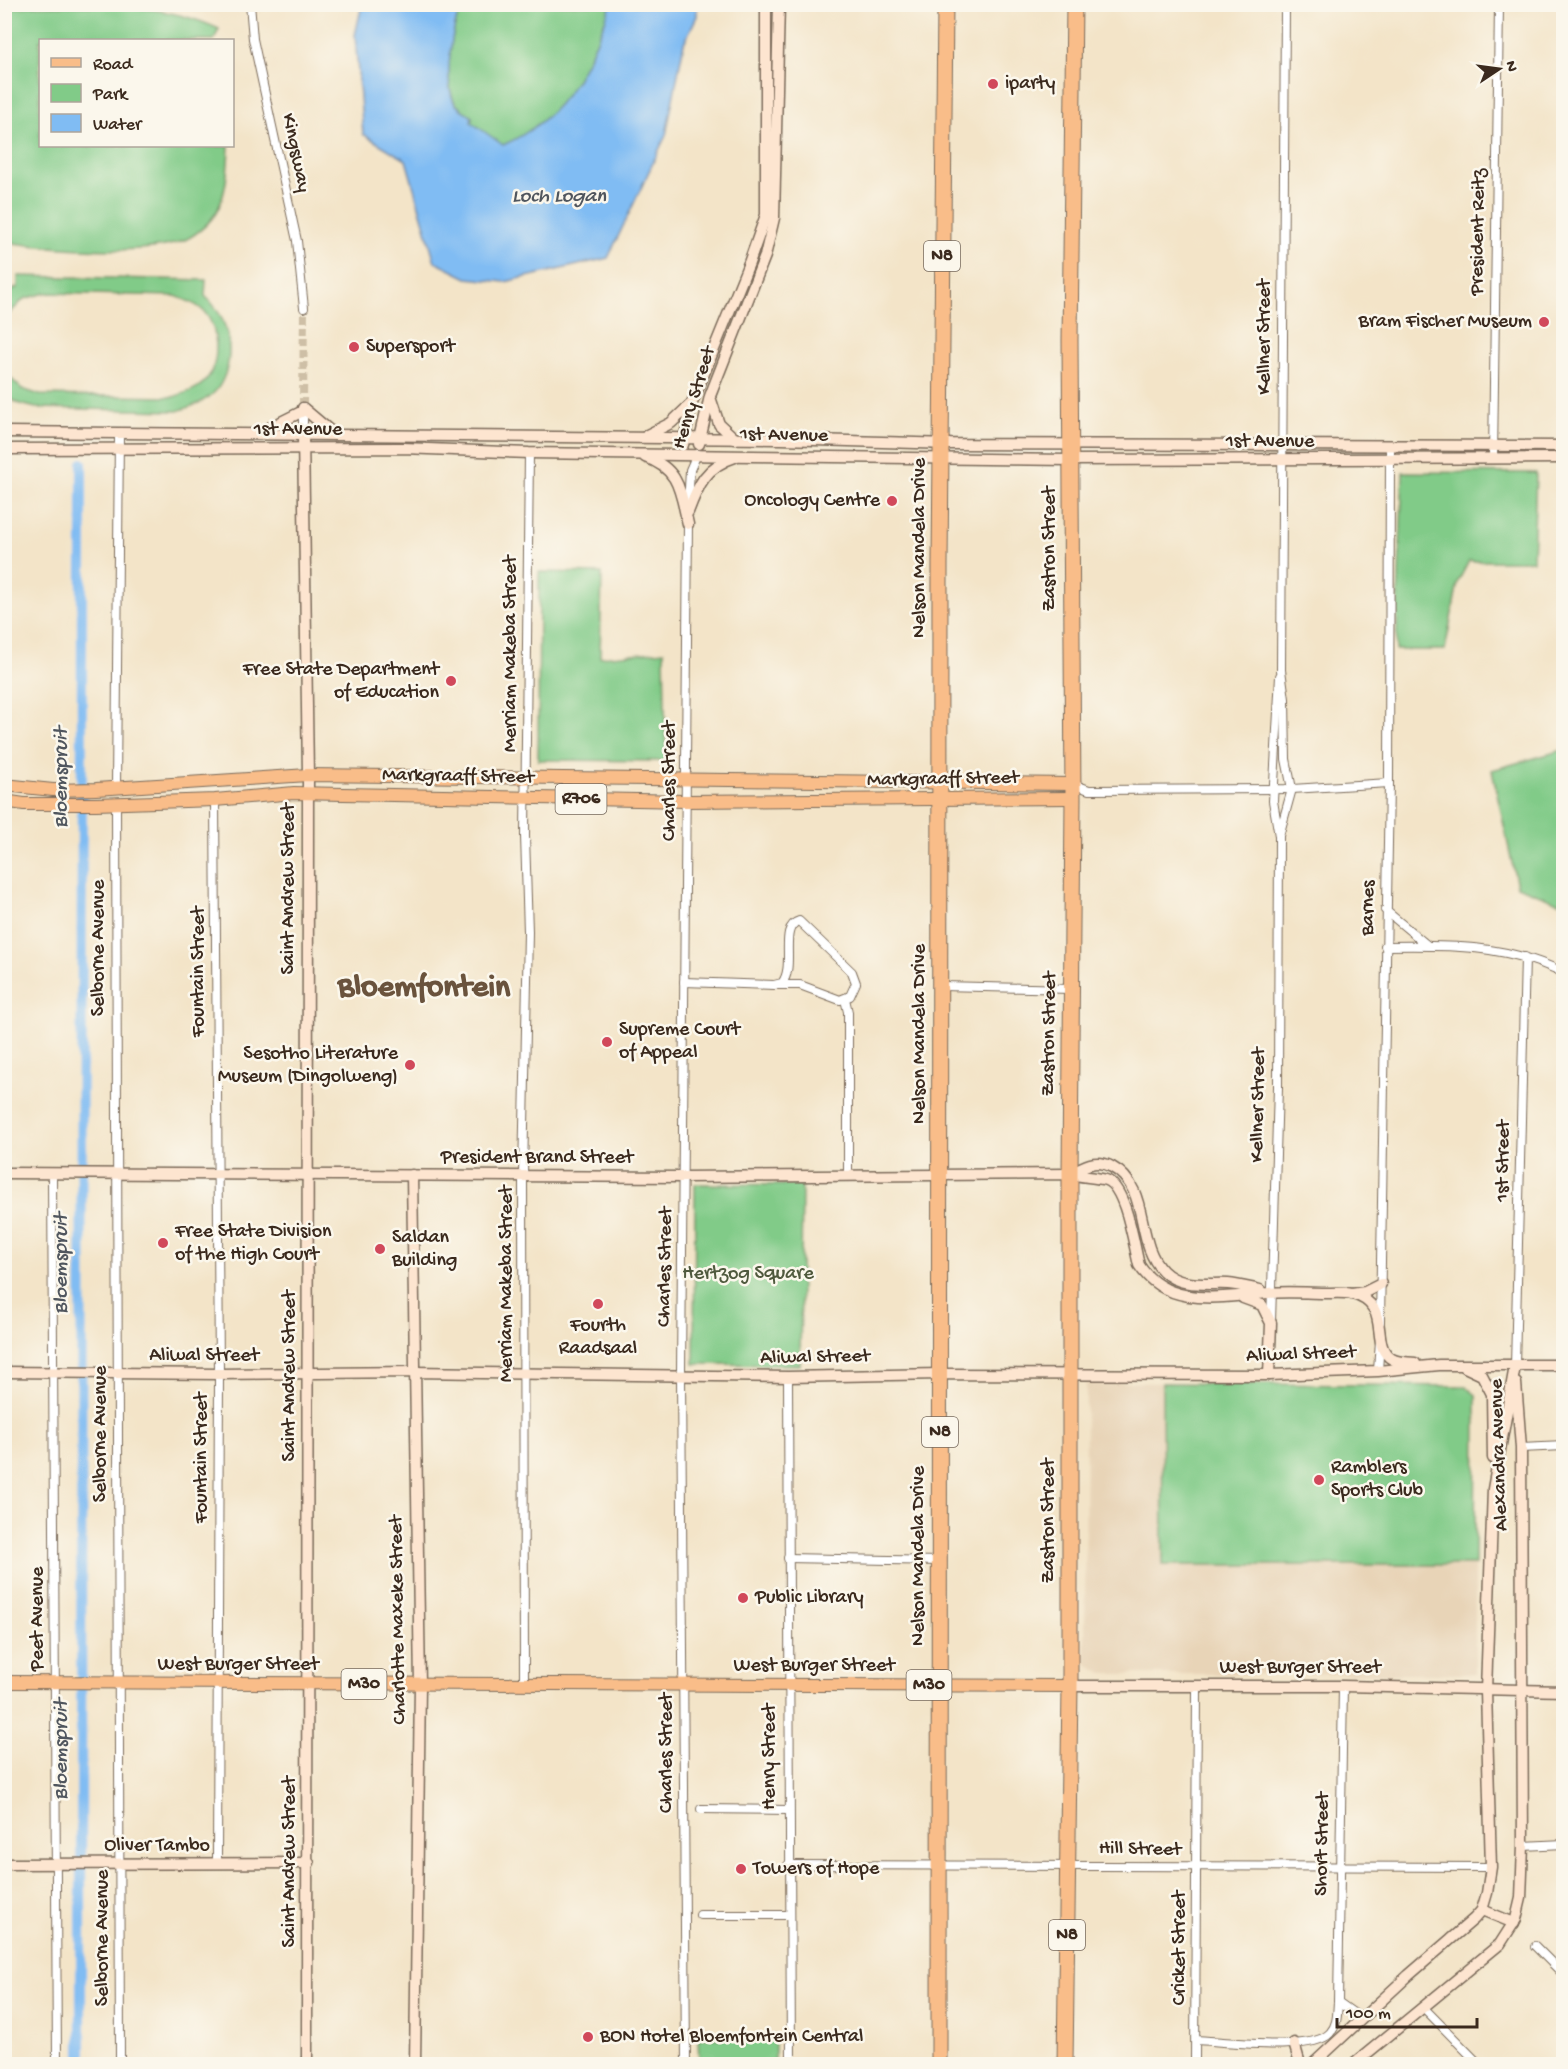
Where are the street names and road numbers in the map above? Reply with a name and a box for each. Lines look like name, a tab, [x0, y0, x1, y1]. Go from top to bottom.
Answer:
street label: Kingsway	[275, 111, 315, 195]
street label: President Reitz	[1466, 167, 1492, 297]
road number: N8	[924, 241, 960, 271]
street label: Kellner Street	[1254, 278, 1277, 395]
street label: Henry Street	[668, 342, 722, 452]
street label: 1st Avenue	[253, 419, 343, 442]
street label: 1st Avenue	[739, 424, 829, 448]
street label: 1st Avenue	[1225, 431, 1315, 454]
street label: Nelson Mandela Drive	[909, 457, 932, 638]
street label: Zastron Street	[1039, 485, 1062, 611]
street label: Merriam Makeba Street	[500, 554, 523, 752]
street label: Charles Street	[659, 719, 682, 841]
street label: Markgraaff Street	[382, 764, 536, 790]
street label: Markgraaff Street	[867, 767, 1021, 793]
road number: R706	[556, 784, 606, 814]
street label: Saint Andrew Street	[278, 802, 301, 975]
street label: Selborne Avenue	[88, 879, 111, 1016]
street label: Barnes	[1357, 879, 1381, 937]
street label: Fountain Street	[188, 905, 211, 1038]
street label: Nelson Mandela Drive	[909, 943, 932, 1124]
street label: Zastron Street	[1037, 970, 1063, 1096]
street label: Kellner Street	[1246, 1045, 1272, 1163]
street label: 1st Street	[1492, 1118, 1516, 1203]
street label: President Brand Street	[440, 1147, 635, 1170]
street label: Merriam Makeba Street	[496, 1184, 519, 1382]
street label: Charles Street	[653, 1205, 679, 1327]
street label: Saint Andrew Street	[279, 1289, 302, 1462]
street label: Aliwal Street	[1246, 1342, 1358, 1368]
street label: Aliwal Street	[149, 1345, 261, 1368]
street label: Aliwal Street	[760, 1346, 872, 1370]
street label: Selborne Avenue	[90, 1365, 113, 1502]
street label: Alexandra Avenue	[1486, 1378, 1514, 1532]
street label: Fountain Street	[191, 1391, 214, 1524]
road number: N8	[922, 1417, 958, 1447]
street label: Zastron Street	[1038, 1457, 1061, 1583]
street label: Nelson Mandela Drive	[908, 1465, 931, 1646]
street label: Charlotte Maxeke Street	[386, 1513, 412, 1725]
street label: Peet Avenue	[27, 1566, 50, 1672]
street label: West Burger Street	[157, 1654, 320, 1677]
street label: West Burger Street	[733, 1655, 896, 1678]
street label: West Burger Street	[1219, 1657, 1382, 1680]
road number: M30	[342, 1669, 386, 1699]
road number: M30	[906, 1670, 952, 1700]
street label: Charles Street	[656, 1691, 679, 1813]
street label: Henry Street	[759, 1702, 782, 1810]
street label: Saint Andrew Street	[279, 1775, 302, 1948]
street label: Short Street	[1311, 1790, 1335, 1896]
street label: Oliver Tambo	[104, 1835, 210, 1858]
street label: Hill Street	[1098, 1838, 1183, 1862]
street label: Selborne Avenue	[92, 1869, 115, 2006]
street label: Cricket Street	[1169, 1889, 1192, 2005]
road number: N8	[1049, 1920, 1085, 1950]

